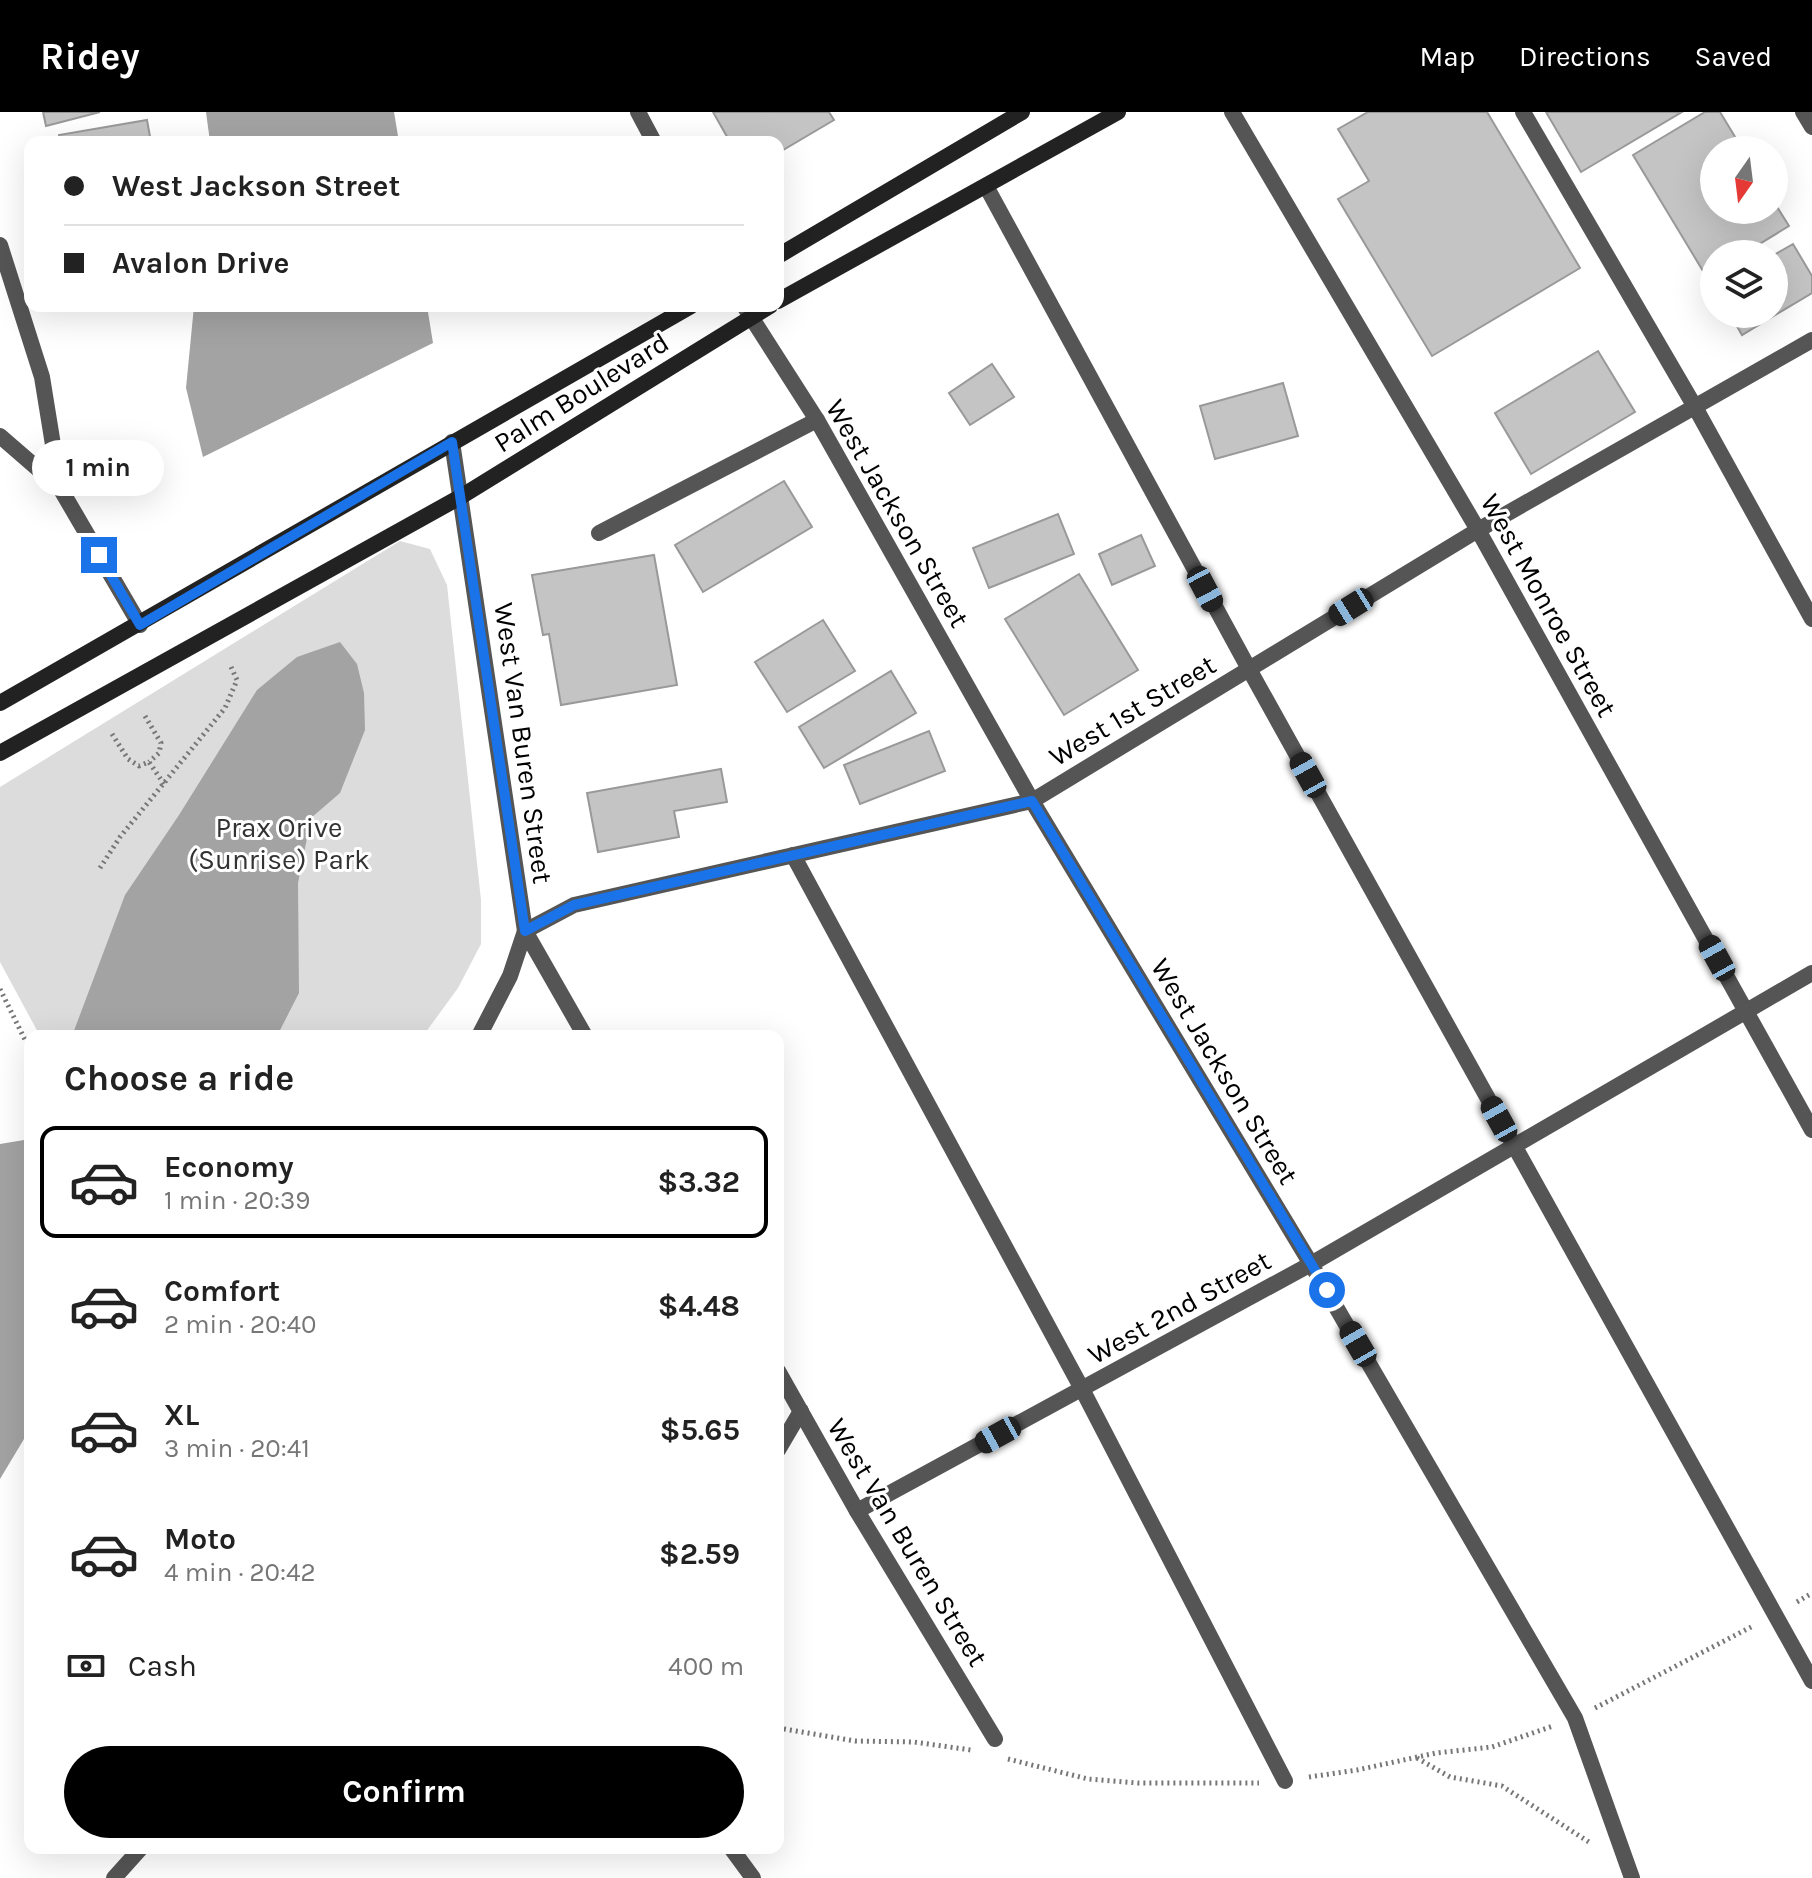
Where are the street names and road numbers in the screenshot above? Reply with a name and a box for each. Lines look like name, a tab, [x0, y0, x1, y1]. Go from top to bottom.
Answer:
street label: Palm Boulevard	[488, 326, 675, 459]
street label: West Jackson Street	[819, 393, 976, 633]
street label: West Monroe Street	[1474, 488, 1624, 722]
street label: West Van Buren Street	[487, 600, 560, 886]
street label: West 1st Street	[1043, 648, 1222, 773]
street label: West Jackson Street	[1144, 952, 1305, 1190]
street label: West 2nd Street	[1082, 1244, 1276, 1371]
street label: West Van Buren Street	[820, 1412, 995, 1672]

